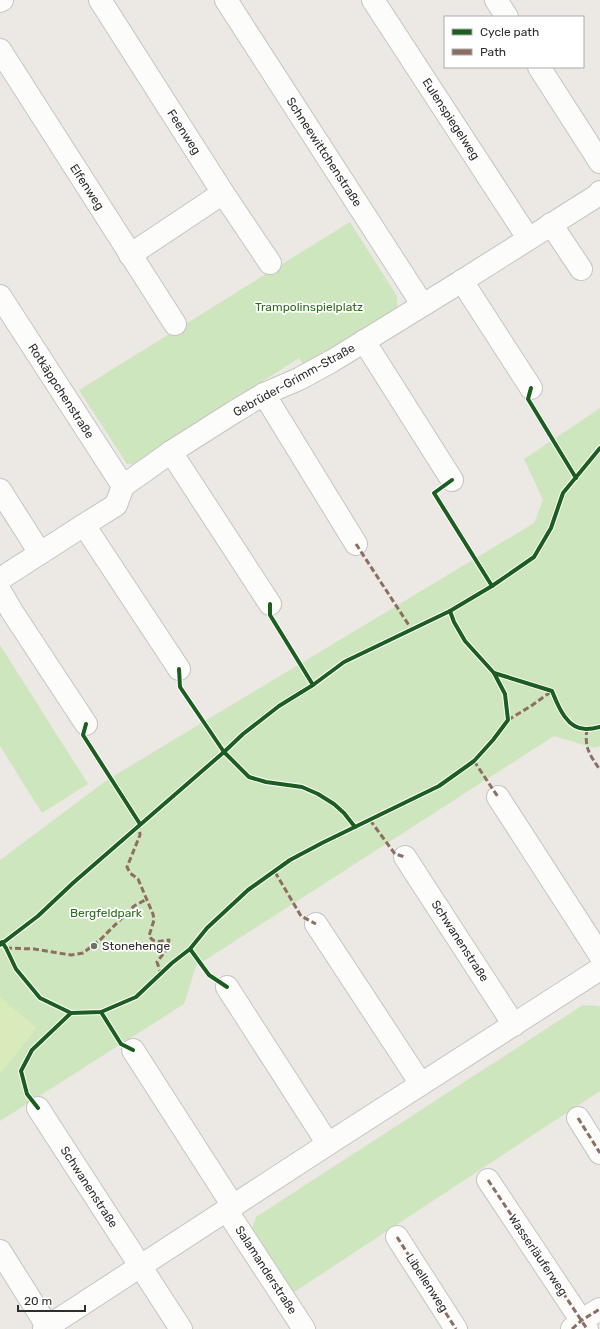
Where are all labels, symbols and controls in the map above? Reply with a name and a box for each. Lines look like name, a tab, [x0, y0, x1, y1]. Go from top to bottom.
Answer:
legend	[444, 16, 584, 68]
text: Cycle path	[480, 25, 539, 39]
text: Path	[480, 45, 506, 59]
street label: Eulenspiegelweg	[419, 76, 483, 162]
street label: Schneewittchenstraße	[283, 95, 365, 209]
street label: Feenweg	[164, 107, 204, 157]
street label: Elfenweg	[67, 161, 107, 213]
park label: Trampolinspielplatz	[255, 300, 363, 314]
street label: Gebrüder-Grimm-Straße	[231, 340, 358, 419]
street label: Rotkäppchenstraße	[25, 341, 97, 441]
street label: Schwanenstraße	[428, 898, 492, 985]
park label: Bergfeldpark	[70, 906, 143, 920]
place label: Stonehenge	[102, 939, 171, 953]
marker: Stonehenge	[89, 941, 99, 951]
street label: Schwanenstraße	[57, 1144, 121, 1231]
street label: Wasserläuferweg	[506, 1212, 570, 1298]
street label: Salamanderstraße	[232, 1223, 300, 1317]
street label: Libellenweg	[403, 1251, 451, 1315]
scale bar	[18, 1287, 85, 1313]
text: 20 m	[24, 1294, 52, 1308]

